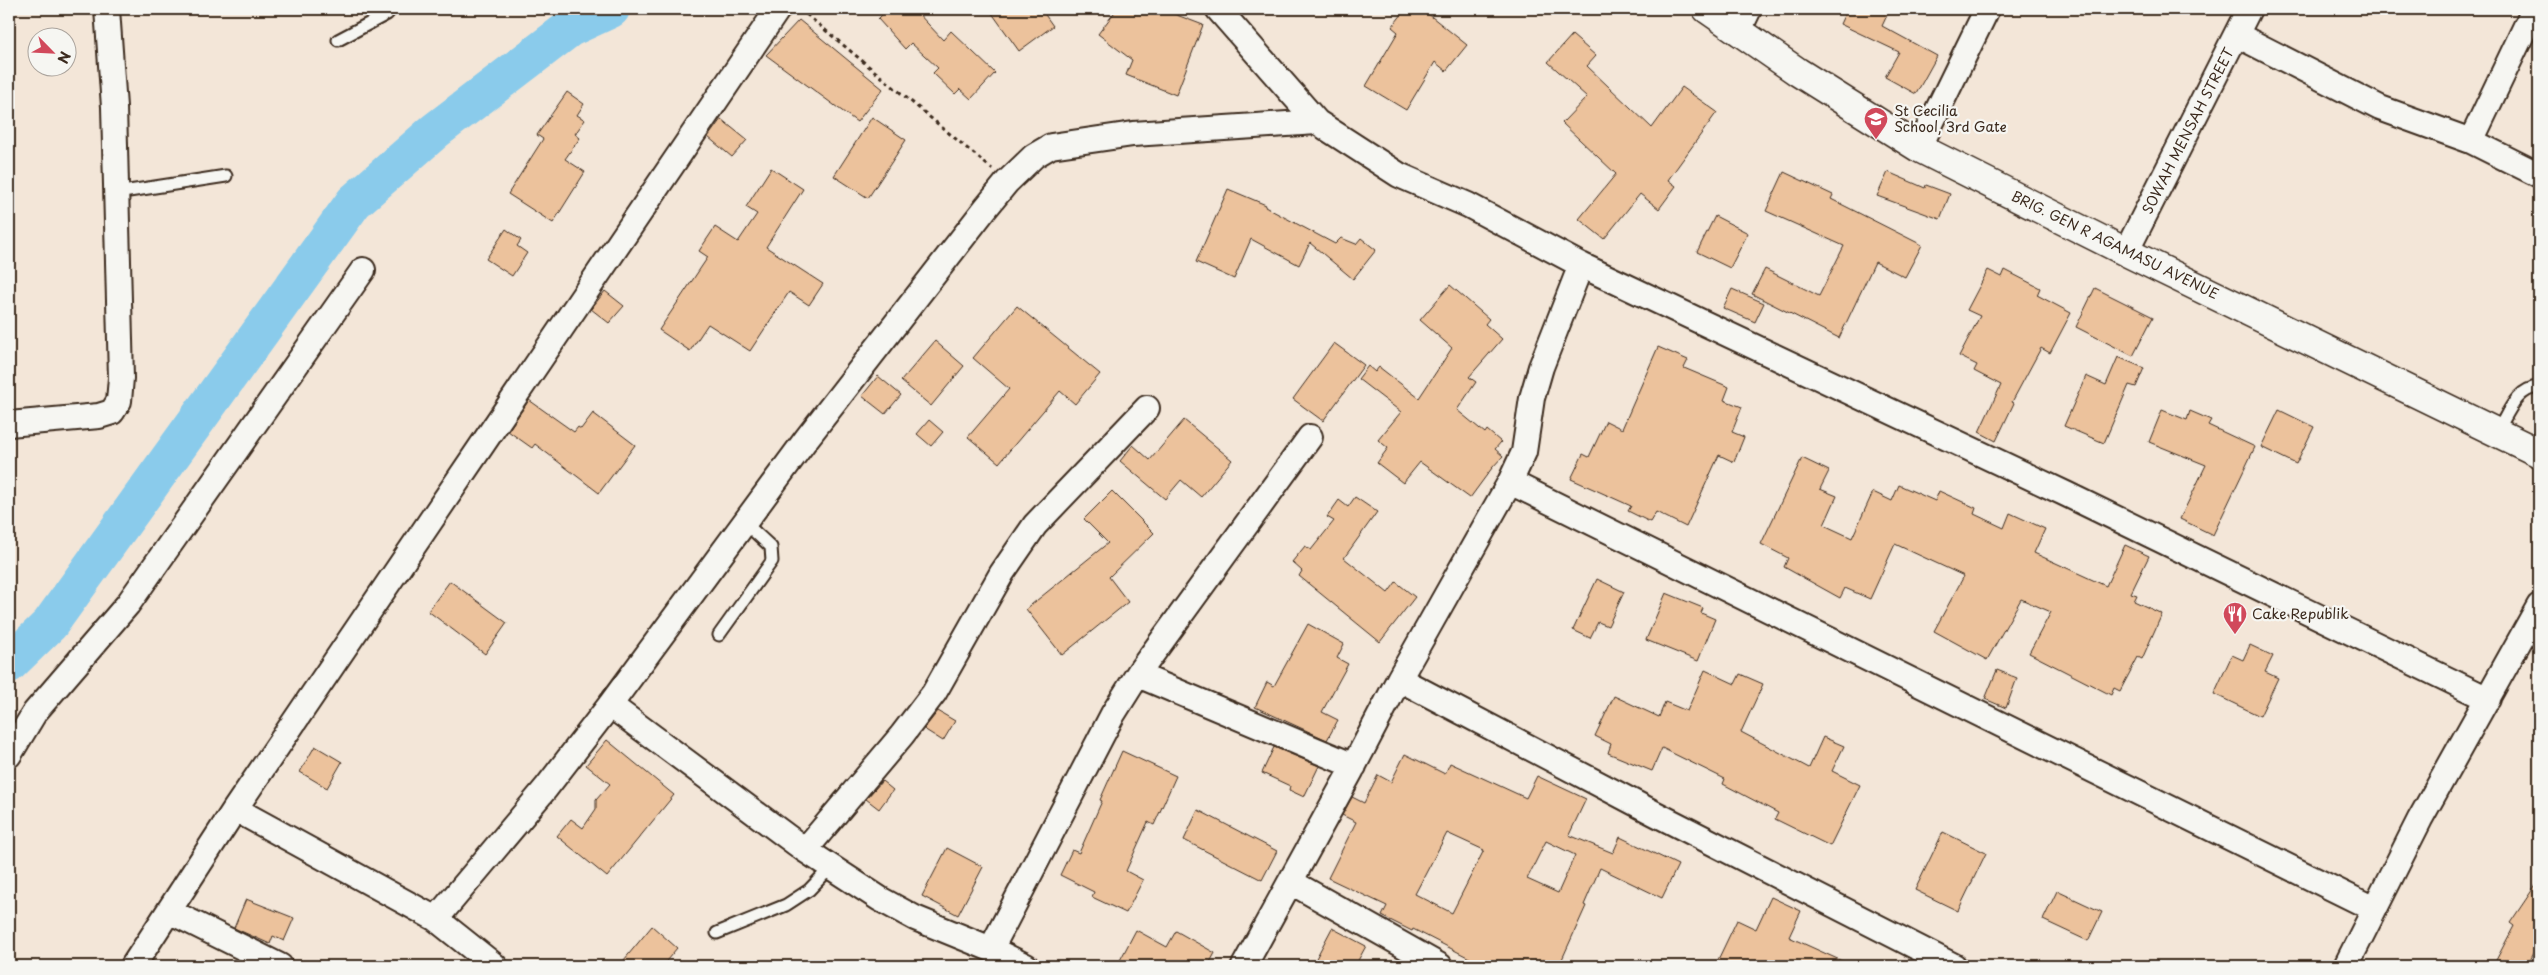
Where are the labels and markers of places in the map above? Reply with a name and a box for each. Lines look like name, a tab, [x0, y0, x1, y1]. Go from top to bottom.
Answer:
place label: St Cecilia School, 3rd Gate	[1894, 100, 2007, 137]
school or university icon: St Cecilia School, 3rd Gate	[1863, 106, 1889, 140]
restaurant icon: Cake Republik	[2222, 601, 2248, 635]
place label: Cake Republik	[2252, 603, 2349, 624]

